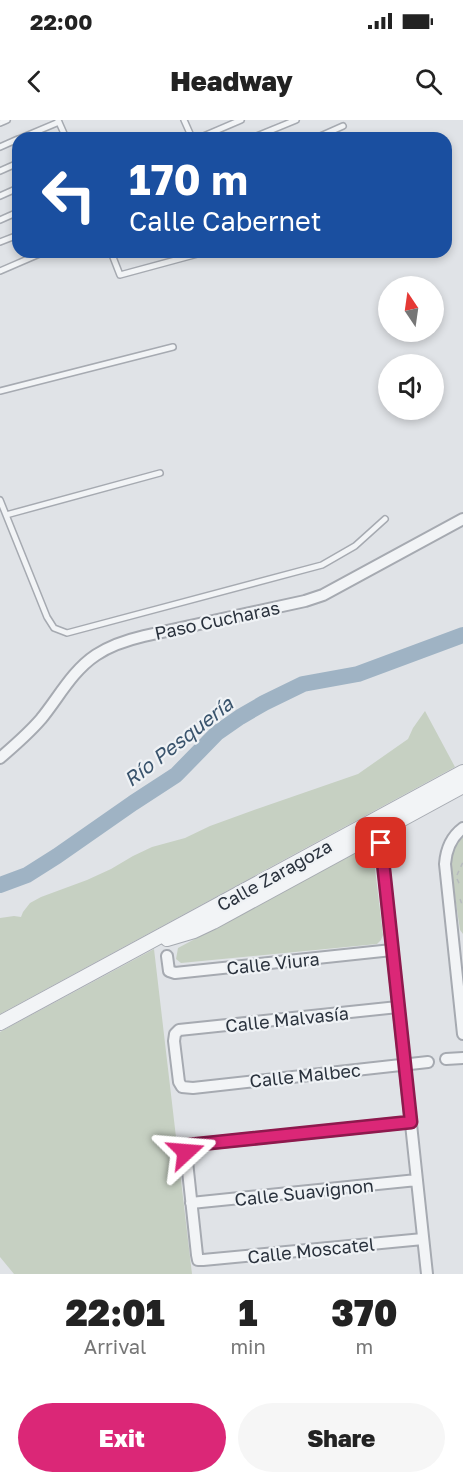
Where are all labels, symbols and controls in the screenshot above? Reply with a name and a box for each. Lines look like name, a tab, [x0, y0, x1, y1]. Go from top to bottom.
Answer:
text: 22:00	[30, 8, 92, 35]
icon: back	[18, 65, 51, 98]
text: Headway	[170, 65, 293, 97]
icon: search	[412, 65, 445, 98]
text: 170 m	[129, 154, 248, 204]
icon: left	[30, 156, 108, 234]
text: Calle Cabernet	[129, 205, 322, 237]
north arrow	[378, 276, 444, 342]
map controls	[378, 276, 444, 420]
button: sound	[378, 354, 444, 420]
street label: Paso Cucharas	[152, 596, 282, 644]
water label: Río Pesquería	[119, 691, 238, 791]
pin	[355, 817, 406, 868]
icon: arrive	[364, 826, 397, 859]
street label: Calle Zaragoza	[213, 834, 335, 916]
street label: Calle Viura	[225, 947, 321, 979]
street label: Calle Malvasía	[224, 1002, 350, 1036]
street label: Calle Malbec	[248, 1058, 362, 1092]
position arrow	[154, 1120, 218, 1184]
street label: Calle Suavignon	[233, 1174, 375, 1210]
street label: Calle Moscatel	[246, 1232, 376, 1268]
text: 22:01	[66, 1291, 165, 1334]
text: 1	[239, 1291, 258, 1334]
text: 370	[331, 1291, 397, 1334]
text: Arrival	[84, 1334, 147, 1358]
text: min	[230, 1334, 266, 1358]
text: m	[356, 1334, 373, 1358]
button: Exit	[18, 1403, 226, 1472]
button: Share	[238, 1403, 445, 1472]

